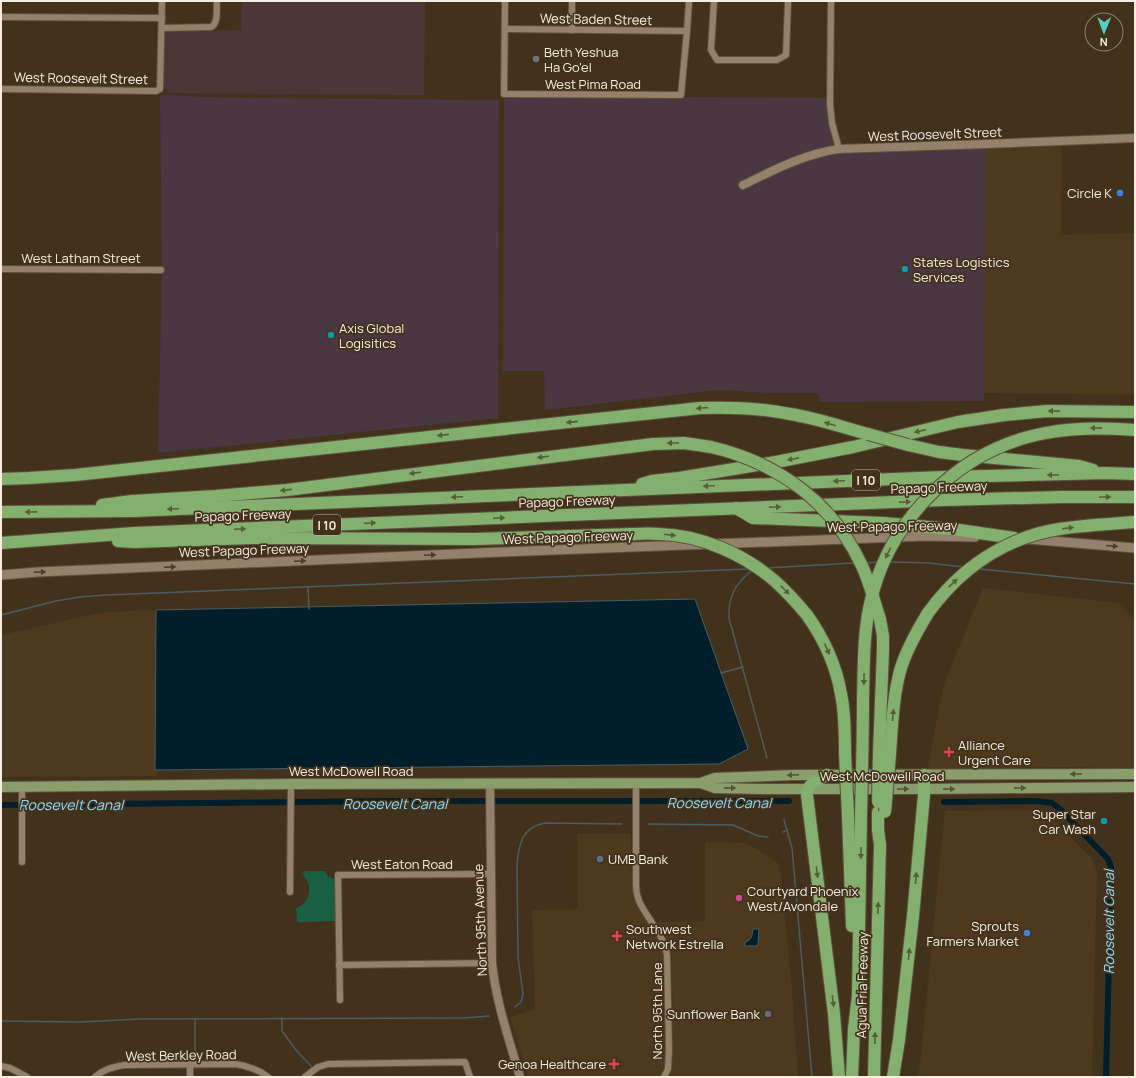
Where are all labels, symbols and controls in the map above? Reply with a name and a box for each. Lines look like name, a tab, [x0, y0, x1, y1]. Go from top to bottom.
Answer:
street label: West Baden Street	[540, 9, 652, 29]
north arrow	[1084, 12, 1124, 52]
text: N	[1100, 35, 1108, 50]
place label: Beth Yeshua Ha Go'el	[544, 43, 618, 76]
marker: Beth Yeshua Ha Go'el	[531, 54, 541, 64]
street label: West Roosevelt Street	[14, 68, 148, 88]
street label: West Pima Road	[545, 75, 641, 93]
street label: West Roosevelt Street	[868, 123, 1002, 145]
place label: Circle K	[1067, 184, 1112, 202]
marker: Circle K	[1115, 188, 1125, 198]
street label: West Latham Street	[21, 249, 141, 267]
place label: States Logistics Services	[913, 253, 1010, 286]
marker: States Logistics Services	[900, 264, 910, 274]
place label: Axis Global Logisitics	[339, 319, 404, 352]
marker: Axis Global Logisitics	[326, 330, 336, 340]
one-way arrow	[696, 405, 708, 412]
one-way arrow	[1047, 408, 1060, 414]
one-way arrow	[566, 418, 579, 425]
one-way arrow	[824, 420, 836, 426]
one-way arrow	[1089, 425, 1102, 431]
one-way arrow	[914, 429, 926, 435]
one-way arrow	[437, 432, 449, 439]
one-way arrow	[666, 440, 679, 446]
one-way arrow	[537, 454, 550, 460]
one-way arrow	[787, 456, 799, 462]
one-way arrow	[408, 470, 421, 477]
road number: I 10	[852, 470, 880, 490]
one-way arrow	[1047, 471, 1059, 478]
street label: Papago Freeway	[890, 476, 988, 498]
one-way arrow	[833, 478, 845, 485]
one-way arrow	[703, 483, 715, 490]
one-way arrow	[279, 486, 292, 493]
street label: Papago Freeway	[518, 490, 616, 512]
one-way arrow	[450, 494, 463, 500]
one-way arrow	[1099, 494, 1112, 500]
one-way arrow	[899, 499, 912, 505]
street label: Papago Freeway	[194, 504, 292, 526]
one-way arrow	[769, 504, 782, 510]
one-way arrow	[167, 506, 179, 513]
one-way arrow	[24, 509, 37, 515]
one-way arrow	[493, 514, 505, 521]
road number: I 10	[313, 515, 341, 535]
street label: West Papago Freeway	[827, 516, 958, 536]
one-way arrow	[364, 520, 376, 527]
one-way arrow	[234, 525, 246, 532]
one-way arrow	[1062, 525, 1074, 531]
street label: West Papago Freeway	[502, 526, 634, 548]
one-way arrow	[664, 532, 676, 538]
street label: West Papago Freeway	[178, 539, 310, 561]
one-way arrow	[1106, 543, 1118, 550]
one-way arrow	[885, 547, 891, 559]
one-way arrow	[424, 552, 436, 559]
one-way arrow	[294, 558, 307, 564]
one-way arrow	[164, 563, 176, 570]
one-way arrow	[34, 569, 46, 576]
one-way arrow	[948, 578, 958, 588]
one-way arrow	[780, 585, 790, 595]
one-way arrow	[824, 643, 830, 654]
one-way arrow	[861, 673, 867, 686]
one-way arrow	[889, 709, 896, 721]
place label: Alliance Urgent Care	[958, 736, 1031, 769]
marker: Alliance Urgent Care	[943, 746, 955, 758]
street label: West McDowell Road	[289, 762, 413, 780]
street label: West McDowell Road	[820, 767, 944, 785]
one-way arrow	[1069, 771, 1082, 777]
one-way arrow	[787, 772, 799, 779]
one-way arrow	[724, 785, 737, 791]
one-way arrow	[1014, 785, 1027, 791]
one-way arrow	[897, 786, 910, 792]
one-way arrow	[943, 786, 956, 792]
water label: Roosevelt Canal	[667, 793, 773, 812]
water label: Roosevelt Canal	[343, 794, 449, 813]
water label: Roosevelt Canal	[19, 795, 125, 814]
place label: Super Star Car Wash	[1033, 805, 1096, 838]
marker: Super Star Car Wash	[1099, 816, 1109, 826]
one-way arrow	[858, 847, 864, 860]
place label: UMB Bank	[608, 850, 669, 868]
marker: UMB Bank	[595, 854, 605, 864]
street label: West Eaton Road	[351, 855, 453, 873]
street label: North 95th Avenue	[469, 863, 491, 976]
one-way arrow	[814, 866, 820, 878]
water label: Roosevelt Canal	[1099, 868, 1118, 974]
one-way arrow	[913, 872, 920, 884]
place label: Courtyard Phoenix West/Avondale	[747, 882, 859, 915]
marker: Courtyard Phoenix West/Avondale	[734, 893, 744, 903]
one-way arrow	[875, 901, 881, 914]
place label: Sprouts Farmers Market	[926, 917, 1019, 950]
place label: Southwest Network Estrella	[626, 920, 724, 953]
marker: Sprouts Farmers Market	[1022, 928, 1032, 938]
marker: Southwest Network Estrella	[611, 930, 623, 942]
street label: Agua Fria Freeway	[852, 931, 872, 1039]
one-way arrow	[905, 948, 912, 960]
street label: North 95th Lane	[648, 962, 666, 1060]
one-way arrow	[829, 995, 836, 1007]
place label: Sunflower Bank	[667, 1005, 761, 1023]
marker: Sunflower Bank	[763, 1009, 773, 1019]
one-way arrow	[872, 1031, 878, 1044]
street label: West Berkley Road	[125, 1045, 237, 1065]
place label: Genoa Healthcare	[498, 1055, 606, 1073]
marker: Genoa Healthcare	[609, 1059, 619, 1069]

